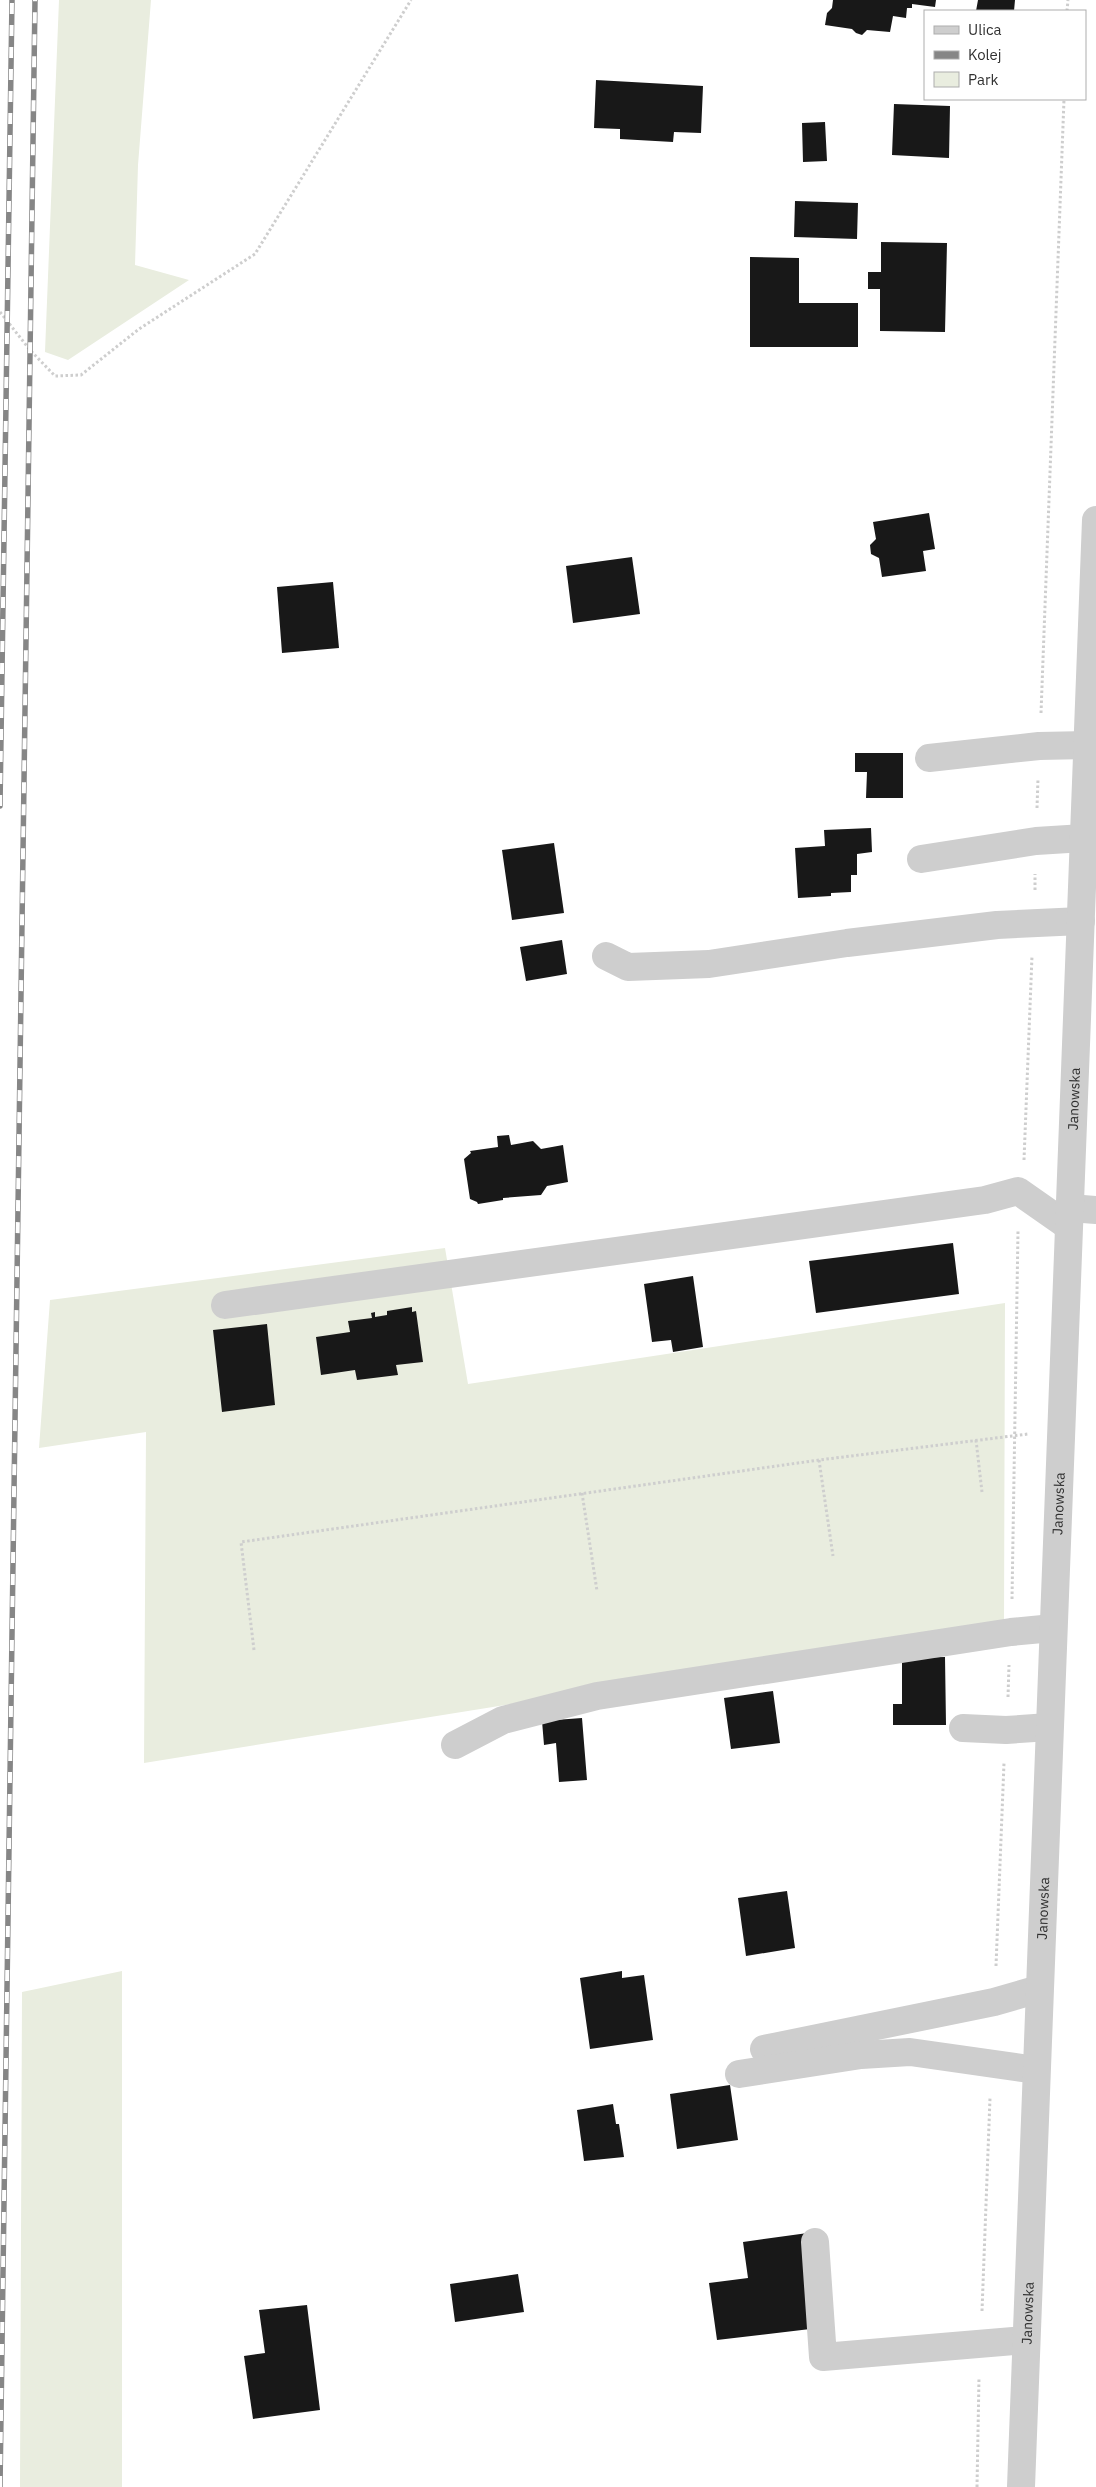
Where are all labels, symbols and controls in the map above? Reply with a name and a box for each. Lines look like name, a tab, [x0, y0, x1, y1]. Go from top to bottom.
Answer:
legend	[924, 10, 1086, 100]
text: Ulica	[968, 20, 1002, 39]
text: Kolej	[968, 45, 1002, 64]
text: Park	[968, 70, 998, 89]
street label: Janowska	[1064, 1067, 1084, 1131]
street label: Janowska	[1048, 1472, 1069, 1535]
street label: Janowska	[1033, 1876, 1053, 1940]
street label: Janowska	[1017, 2281, 1038, 2345]

